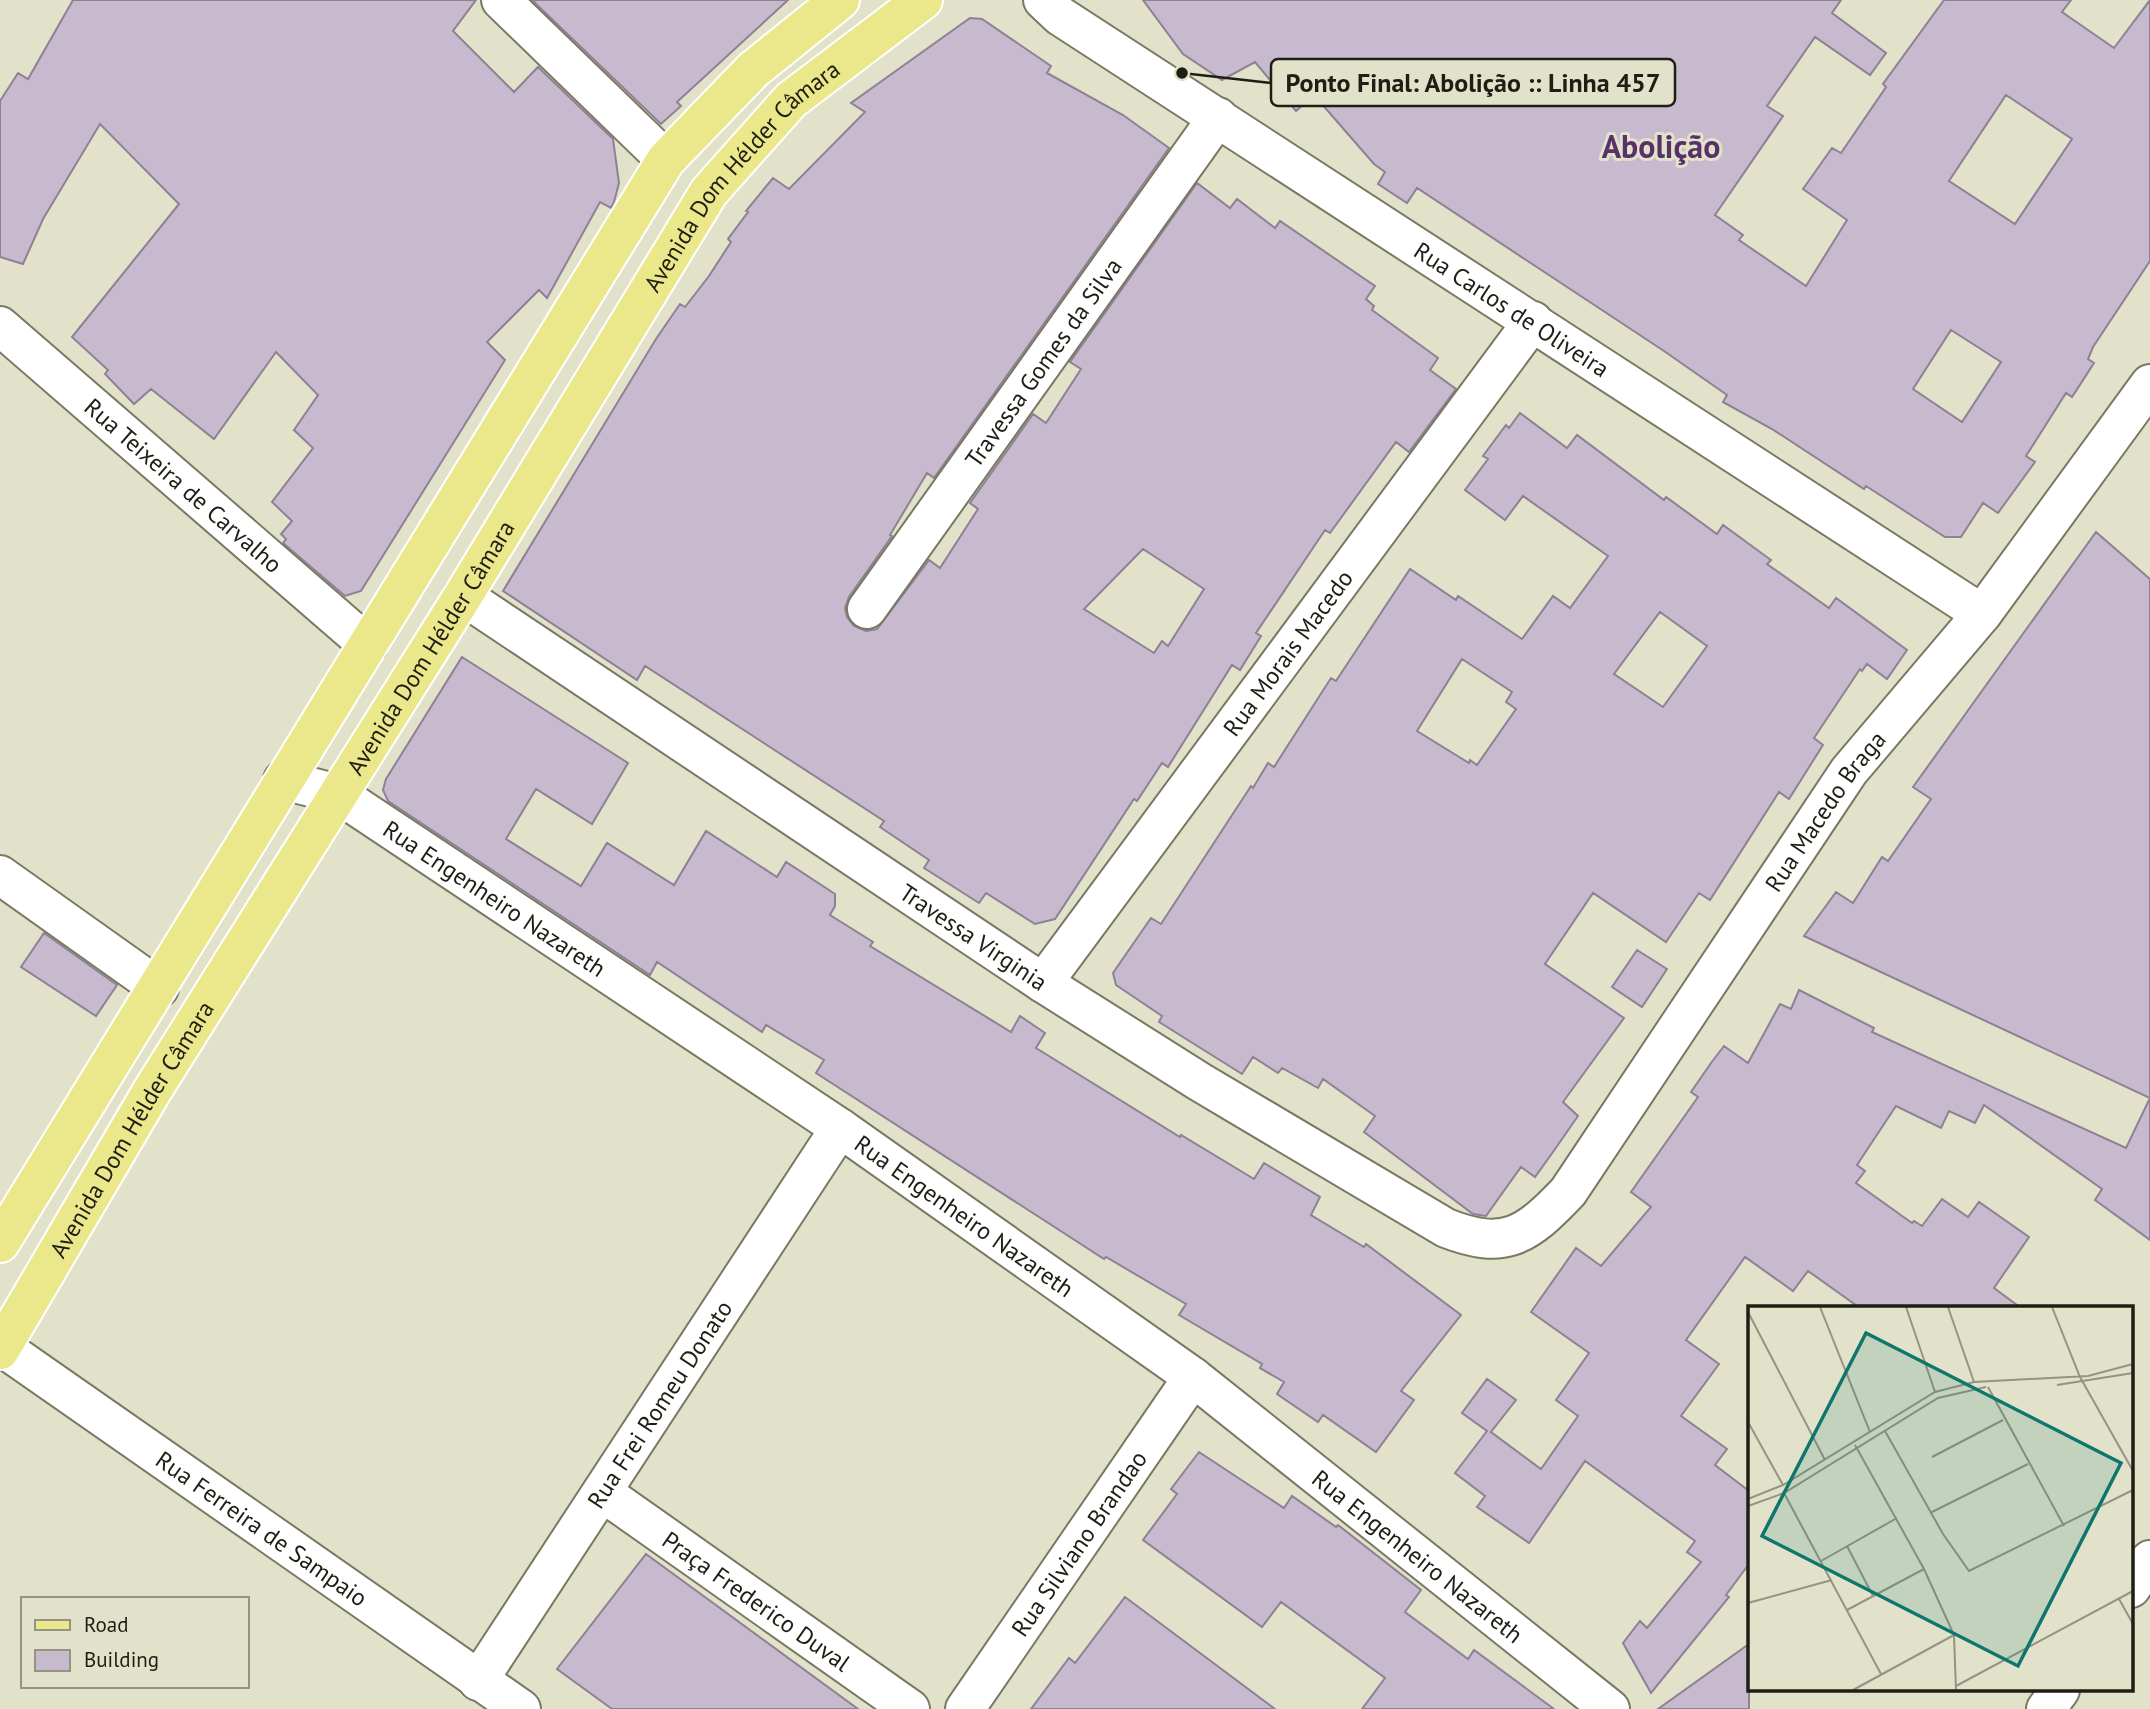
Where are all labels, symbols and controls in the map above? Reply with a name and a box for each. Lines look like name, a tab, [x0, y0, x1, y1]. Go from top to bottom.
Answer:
street label: Avenida Dom Hélder Câmara	[636, 53, 846, 297]
callout: Ponto Final: Abolição :: Linha 457	[1271, 59, 1675, 106]
text: Ponto Final: Abolição :: Linha 457	[1286, 66, 1660, 99]
district label: Abolição	[1602, 125, 1720, 167]
street label: Rua Carlos de Oliveira	[1408, 234, 1615, 384]
street label: Travessa Gomes da Silva	[958, 252, 1128, 473]
street label: Rua Teixeira de Carvalho	[78, 391, 289, 579]
street label: Avenida Dom Hélder Câmara	[339, 514, 521, 780]
street label: Rua Morais Macedo	[1216, 563, 1359, 742]
street label: Rua Macedo Braga	[1758, 724, 1892, 897]
street label: Rua Engenheiro Nazareth	[377, 813, 612, 984]
street label: Travessa Virginia	[894, 876, 1054, 997]
street label: Avenida Dom Hélder Câmara	[42, 995, 220, 1263]
street label: Rua Engenheiro Nazareth	[849, 1128, 1080, 1304]
street label: Rua Frei Romeu Donato	[580, 1294, 739, 1514]
inset map	[1748, 1306, 2132, 1692]
street label: Rua Ferreira de Sampaio	[150, 1444, 374, 1613]
street label: Rua Silviano Brandao	[1004, 1444, 1154, 1642]
street label: Rua Engenheiro Nazareth	[1306, 1462, 1530, 1649]
street label: Praça Frederico Duval	[656, 1524, 857, 1678]
legend	[21, 1597, 248, 1688]
text: Road	[84, 1611, 128, 1638]
text: Building	[84, 1646, 159, 1673]

